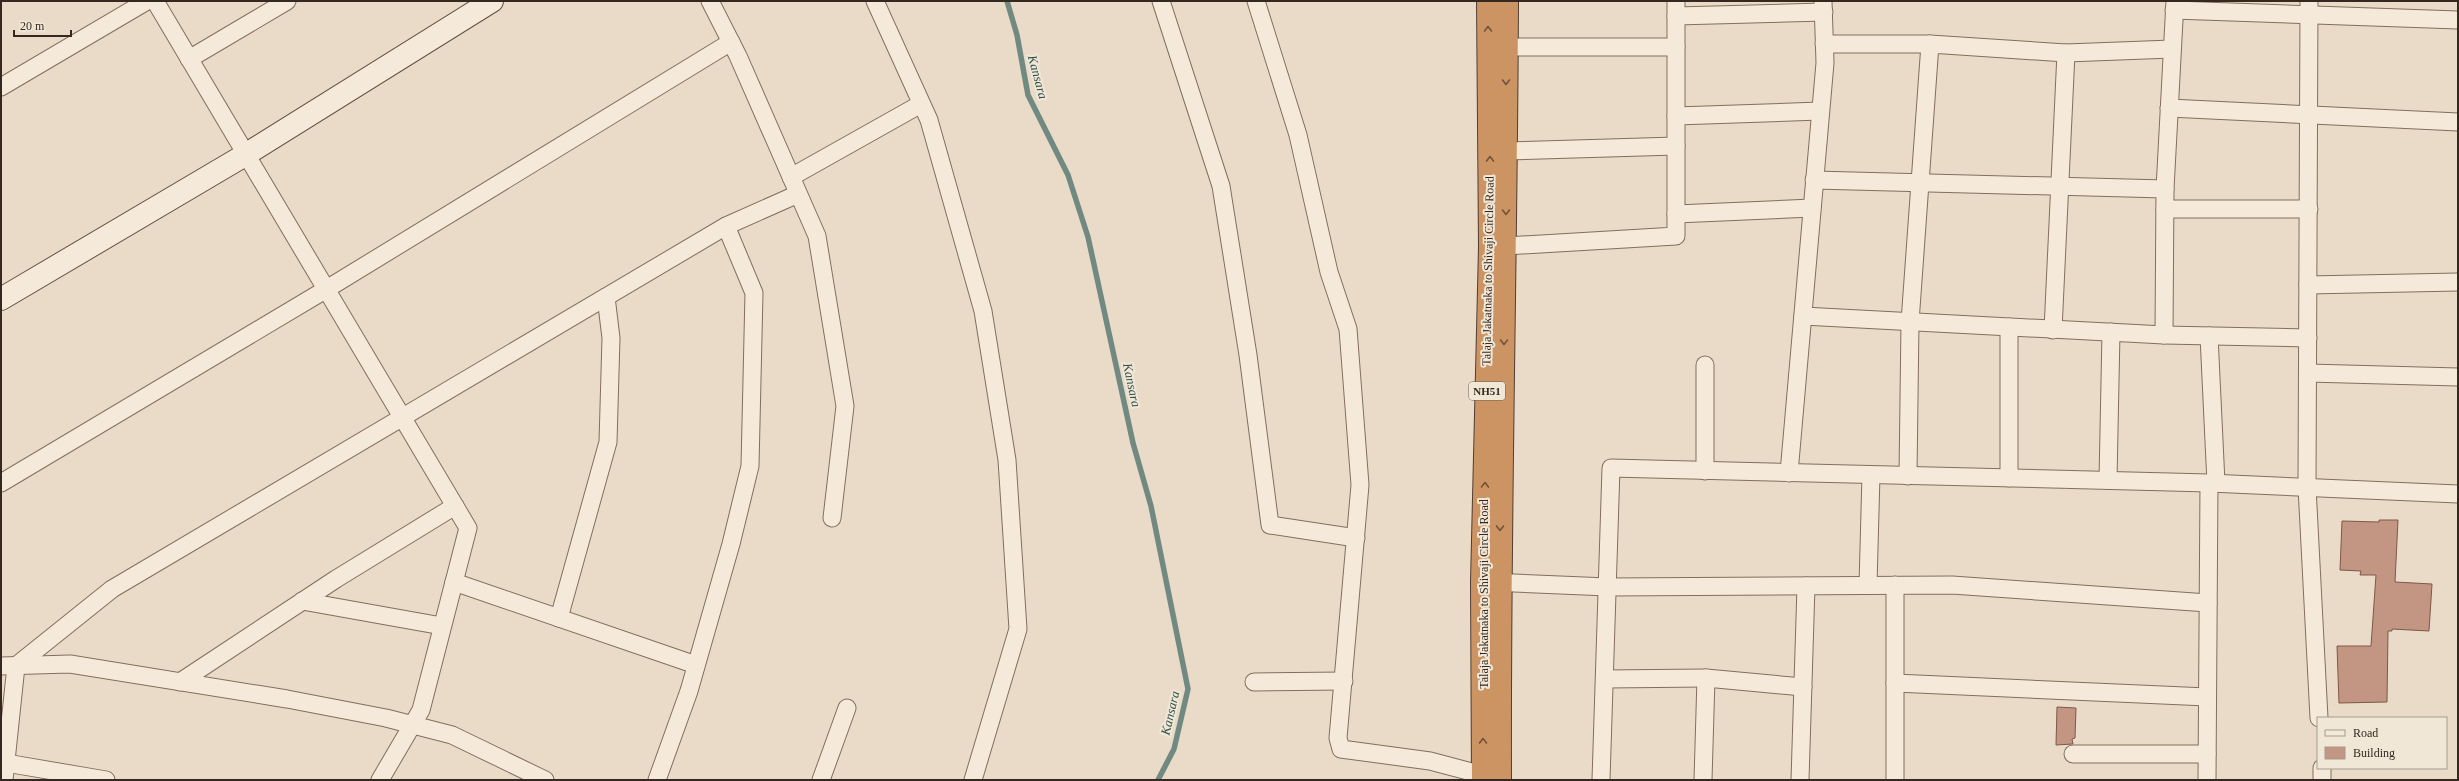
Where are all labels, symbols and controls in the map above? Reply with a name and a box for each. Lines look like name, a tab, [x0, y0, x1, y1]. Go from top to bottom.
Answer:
scale bar	[14, 12, 71, 38]
text: 20 m	[20, 19, 45, 33]
one-way arrow	[1484, 26, 1493, 32]
water label: Kansara	[1025, 52, 1051, 101]
one-way arrow	[1502, 79, 1510, 85]
one-way arrow	[1485, 156, 1494, 162]
street label: Talaja Jakatnaka to Shivaji Circle Road	[1479, 176, 1497, 366]
one-way arrow	[1502, 209, 1510, 215]
one-way arrow	[1500, 339, 1508, 345]
water label: Kansara	[1120, 361, 1144, 409]
road number: NH51	[1469, 382, 1505, 400]
one-way arrow	[1481, 482, 1489, 488]
street label: Talaja Jakatnaka to Shivaji Circle Road	[1477, 499, 1491, 689]
one-way arrow	[1496, 525, 1505, 531]
water label: Kansara	[1157, 689, 1182, 737]
legend	[2317, 717, 2447, 769]
text: Road	[2353, 726, 2378, 740]
one-way arrow	[1479, 738, 1487, 744]
text: Building	[2353, 746, 2395, 760]

